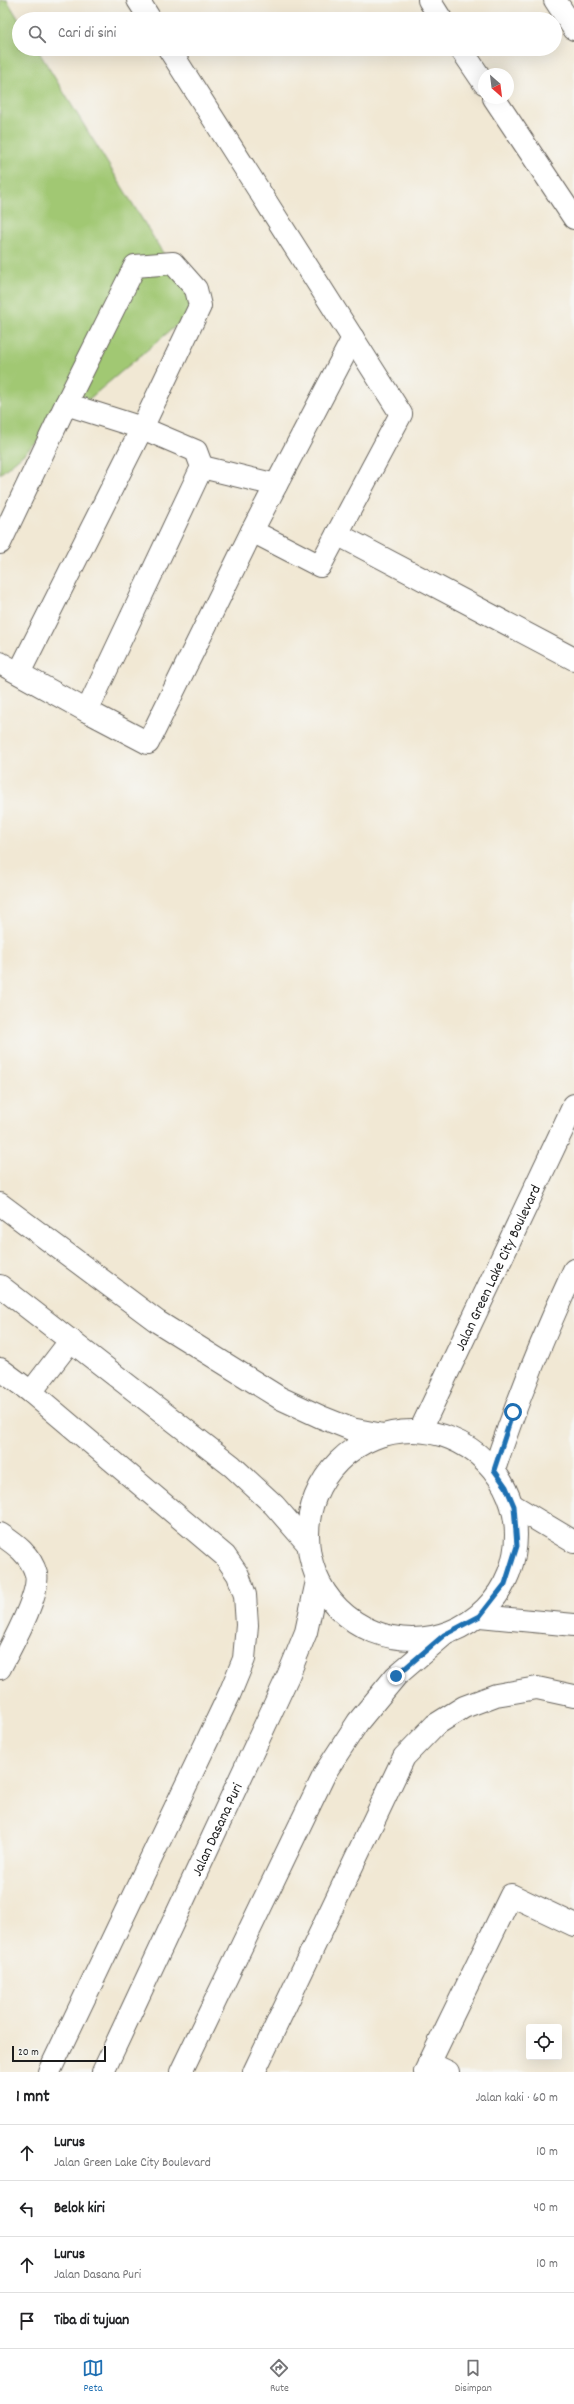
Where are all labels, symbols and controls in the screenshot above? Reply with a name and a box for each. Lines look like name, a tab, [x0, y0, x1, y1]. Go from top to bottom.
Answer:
search box	[12, 12, 562, 56]
icon: search	[26, 23, 48, 45]
text: Cari di sini	[58, 23, 116, 45]
north arrow	[478, 68, 514, 104]
street label: Jalan Green Lake City Boulevard	[450, 1182, 548, 1355]
route start	[504, 1403, 522, 1421]
route end	[387, 1667, 405, 1685]
street label: Jalan Dasana Puri	[187, 1780, 250, 1880]
map controls	[526, 2024, 562, 2060]
button: locate	[526, 2024, 562, 2060]
scale bar	[12, 2044, 106, 2063]
text: 20 m	[18, 2045, 39, 2061]
text: 1 mnt	[16, 2086, 49, 2110]
text: Jalan kaki · 60 m	[476, 2089, 558, 2108]
text: Lurus	[54, 2132, 85, 2154]
icon: ahead	[16, 2142, 38, 2164]
text: 10 m	[536, 2143, 558, 2162]
text: Jalan Green Lake City Boulevard	[54, 2154, 211, 2173]
icon: left	[16, 2198, 38, 2220]
text: Belok kiri	[54, 2198, 105, 2220]
text: 40 m	[534, 2199, 558, 2218]
text: Lurus	[54, 2244, 85, 2266]
icon: ahead	[16, 2254, 38, 2276]
text: 10 m	[536, 2255, 558, 2274]
text: Jalan Dasana Puri	[54, 2266, 141, 2285]
icon: arrive	[16, 2310, 38, 2332]
text: Tiba di tujuan	[54, 2310, 129, 2332]
tab: Peta	[82, 2357, 104, 2397]
tab: Rute	[268, 2357, 290, 2397]
tab: Disimpan	[455, 2357, 492, 2397]

